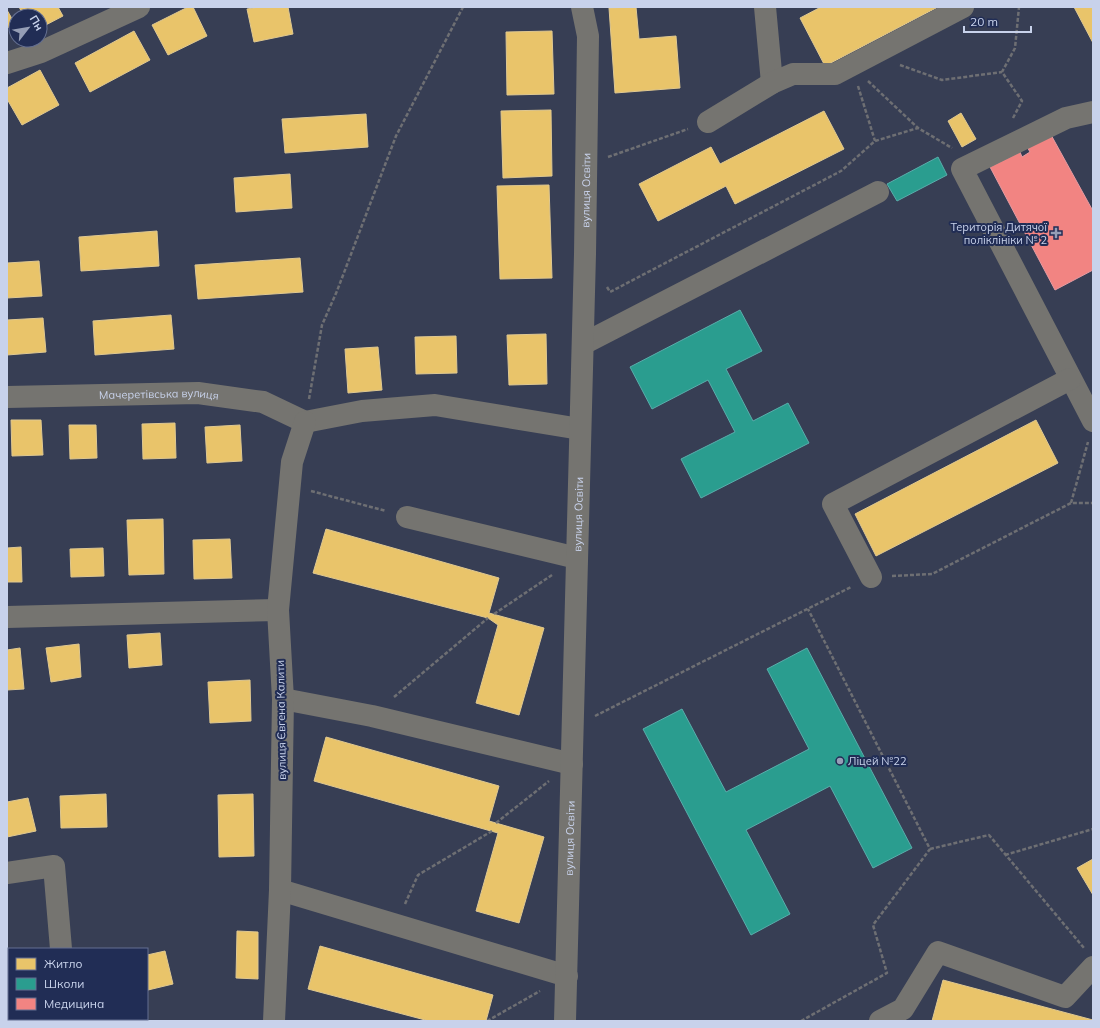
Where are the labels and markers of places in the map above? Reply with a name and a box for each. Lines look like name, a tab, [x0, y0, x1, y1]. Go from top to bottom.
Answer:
place label: Територія Дитячої поліклініки № 2	[950, 220, 1047, 247]
marker: Територія Дитячої поліклініки № 2	[1050, 227, 1062, 239]
place label: Ліцей №22	[848, 754, 907, 768]
marker: Ліцей №22	[835, 756, 845, 766]

